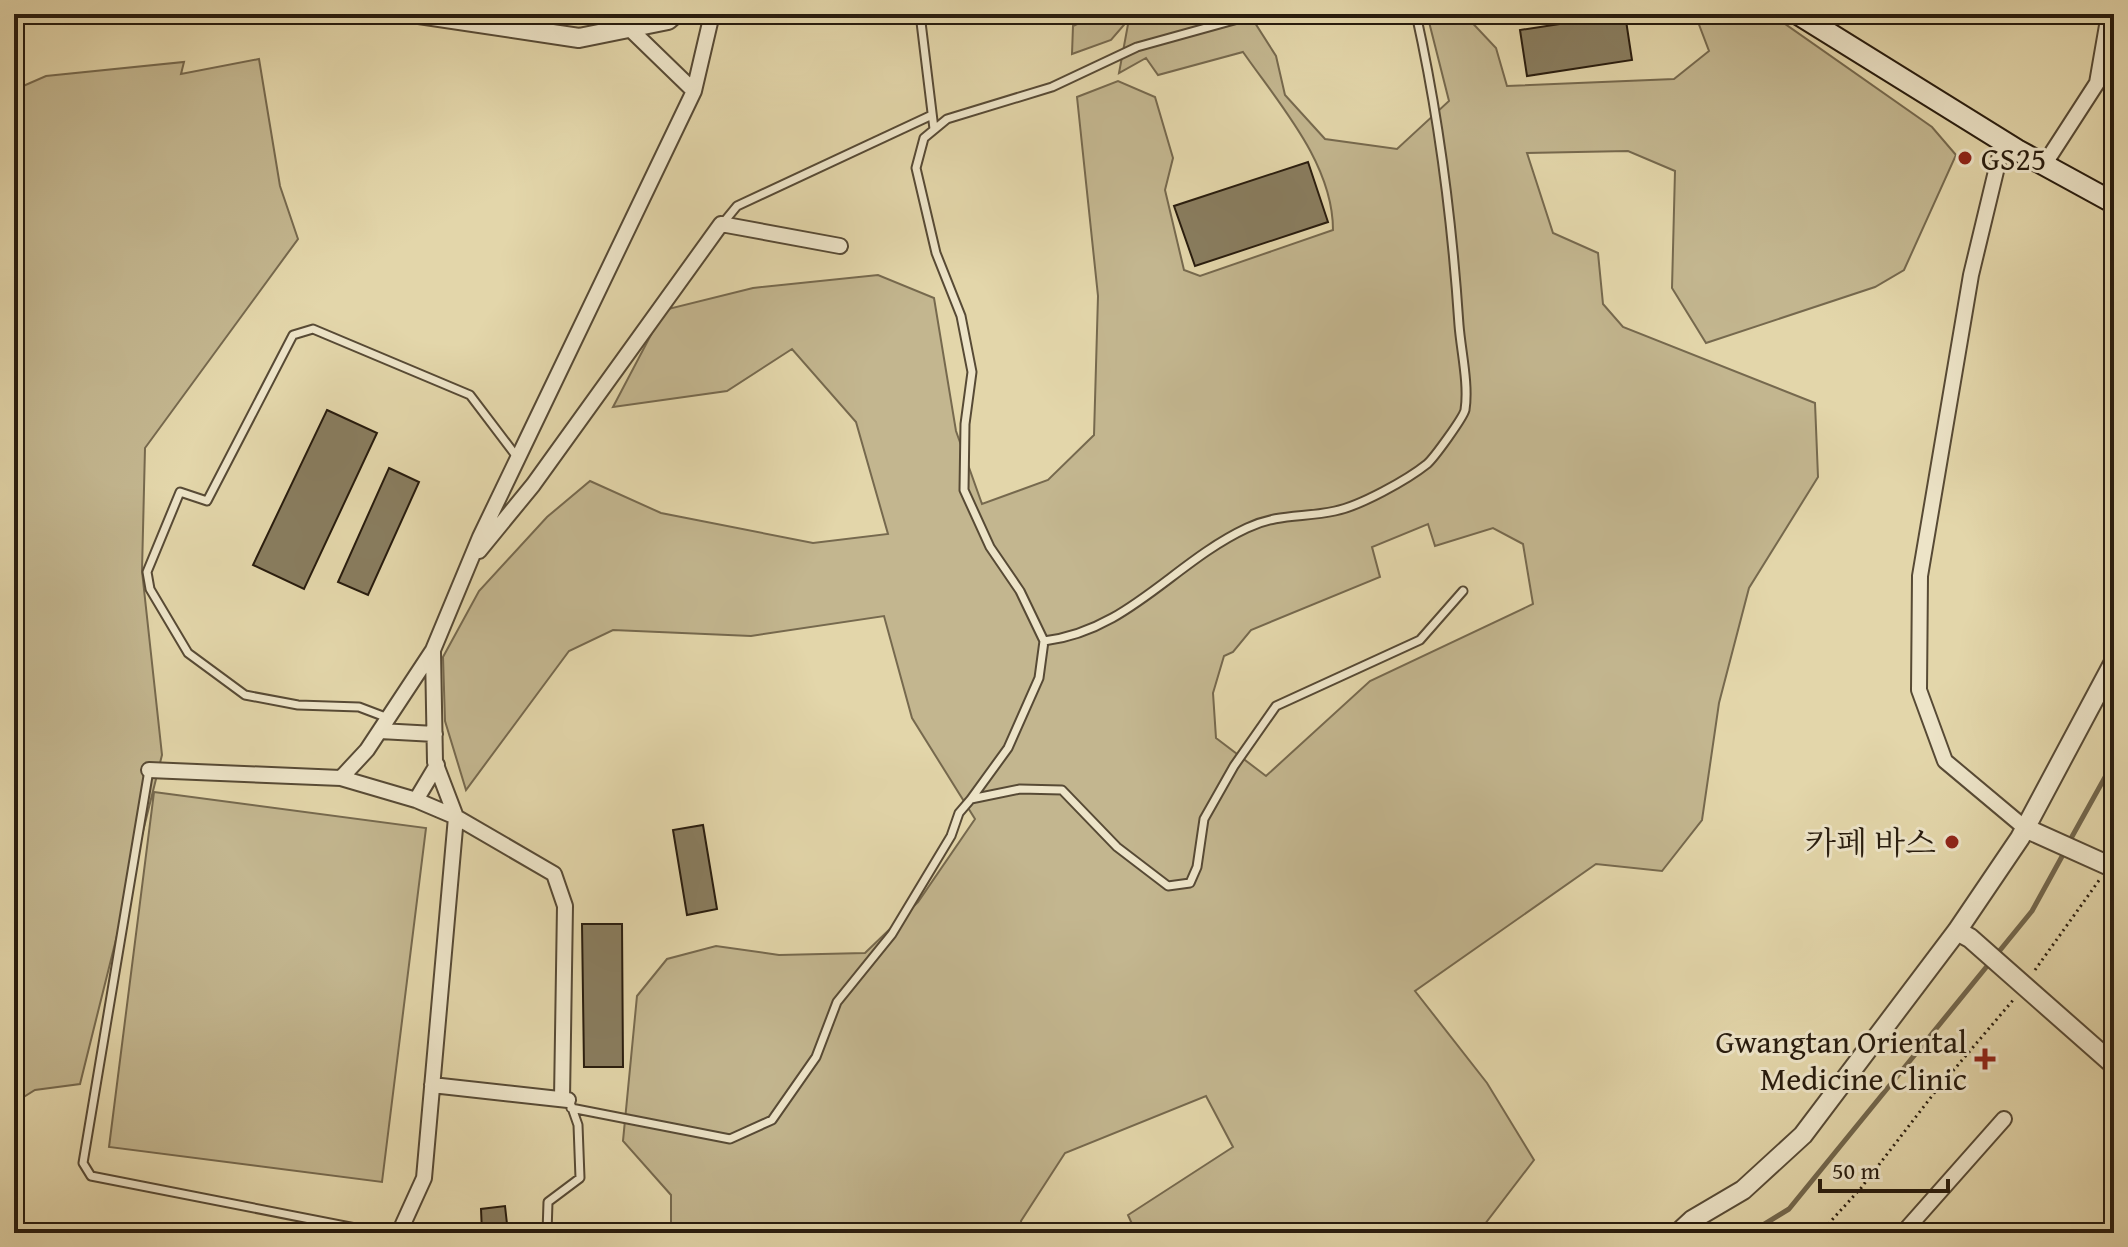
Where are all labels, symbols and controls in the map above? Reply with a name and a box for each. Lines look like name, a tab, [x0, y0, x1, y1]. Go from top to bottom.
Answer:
place label: GS25	[1981, 135, 2046, 182]
marker: GS25	[1956, 149, 1974, 167]
place label: 카페 바스	[1805, 819, 1936, 866]
marker: 카페 바스	[1943, 833, 1961, 851]
place label: Gwangtan Oriental Medicine Clinic	[1715, 1018, 1967, 1102]
marker: Gwangtan Oriental Medicine Clinic	[1974, 1048, 1996, 1070]
scale bar	[1820, 1143, 1948, 1193]
text: 50 m	[1832, 1153, 1880, 1188]

